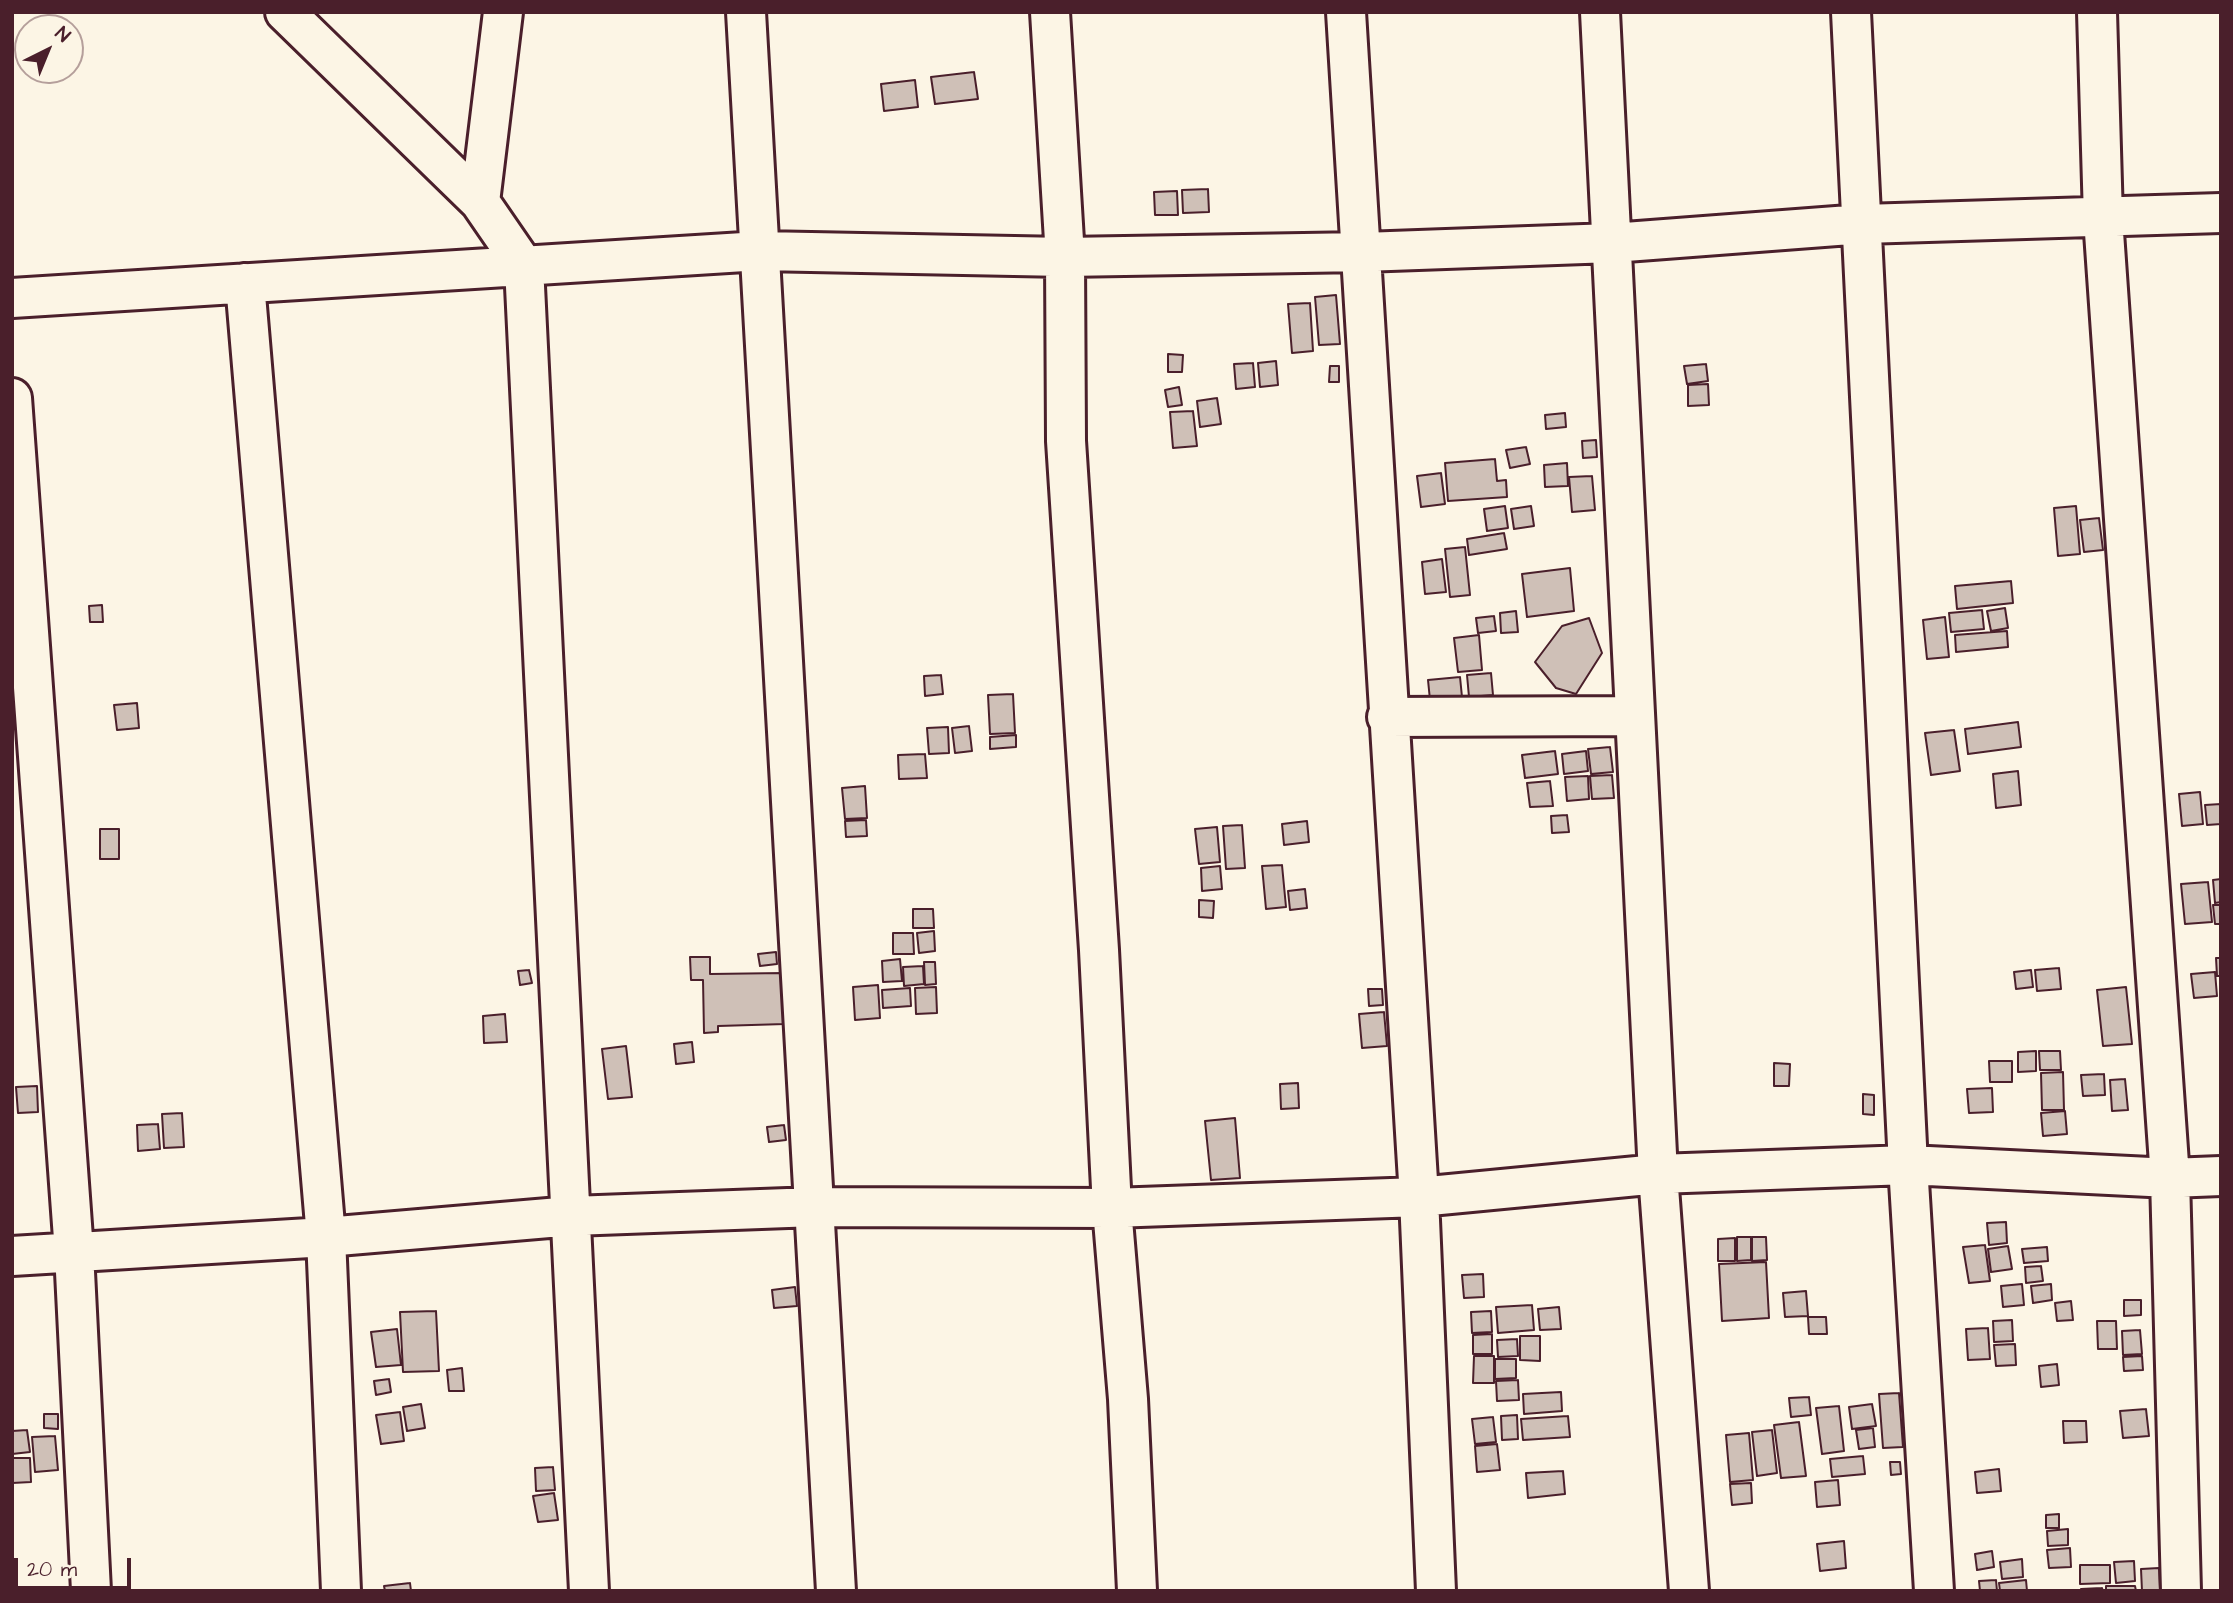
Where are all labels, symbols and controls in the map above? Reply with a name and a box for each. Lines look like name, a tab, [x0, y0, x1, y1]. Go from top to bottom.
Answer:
north arrow	[14, 14, 84, 84]
text: N	[49, 21, 76, 49]
scale bar	[18, 1544, 135, 1588]
text: 20 m	[27, 1555, 77, 1584]

